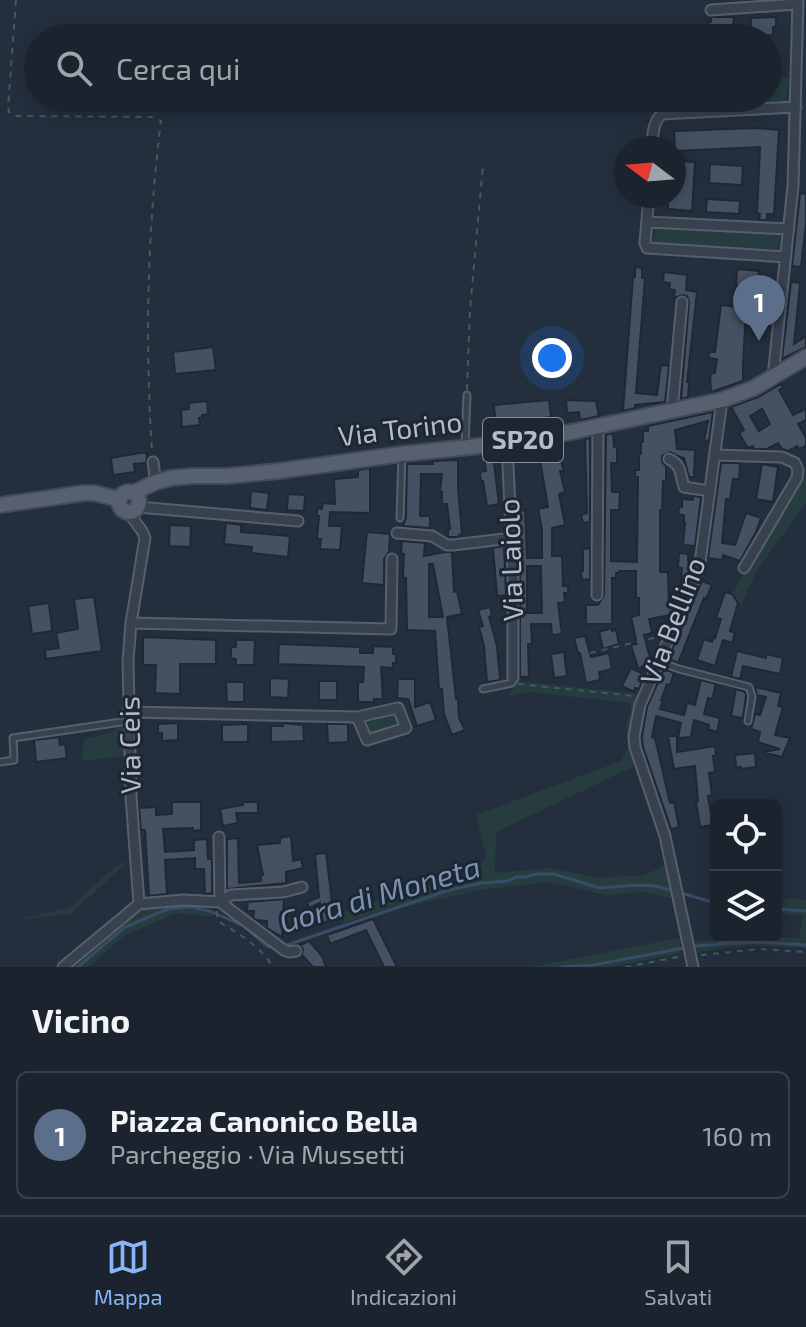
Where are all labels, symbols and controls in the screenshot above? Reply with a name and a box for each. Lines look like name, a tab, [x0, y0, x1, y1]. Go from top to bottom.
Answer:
search box	[24, 24, 782, 112]
icon: search	[52, 46, 96, 90]
text: Cerca qui	[116, 50, 240, 86]
north arrow	[614, 136, 686, 208]
pin: 1	[733, 275, 785, 341]
your location	[532, 338, 572, 378]
street label: Via Torino	[336, 404, 464, 452]
road number: SP20	[483, 418, 563, 462]
street label: Via Laiolo	[491, 498, 529, 622]
street label: Via Bellino	[632, 552, 712, 689]
street label: Via Ceis	[111, 696, 147, 794]
map controls	[710, 799, 782, 943]
button: locate	[710, 799, 782, 871]
water label: Gora di Moneta	[275, 847, 484, 939]
button: layers	[710, 871, 782, 943]
text: Vicino	[32, 999, 130, 1040]
text: Piazza Canonico Bella	[110, 1102, 418, 1138]
text: 1	[54, 1120, 66, 1151]
text: 160 m	[703, 1120, 772, 1151]
text: Parcheggio · Via Mussetti	[110, 1138, 405, 1169]
tab: Mappa	[94, 1235, 163, 1309]
tab: Indicazioni	[350, 1235, 457, 1309]
tab: Salvati	[644, 1235, 712, 1309]

